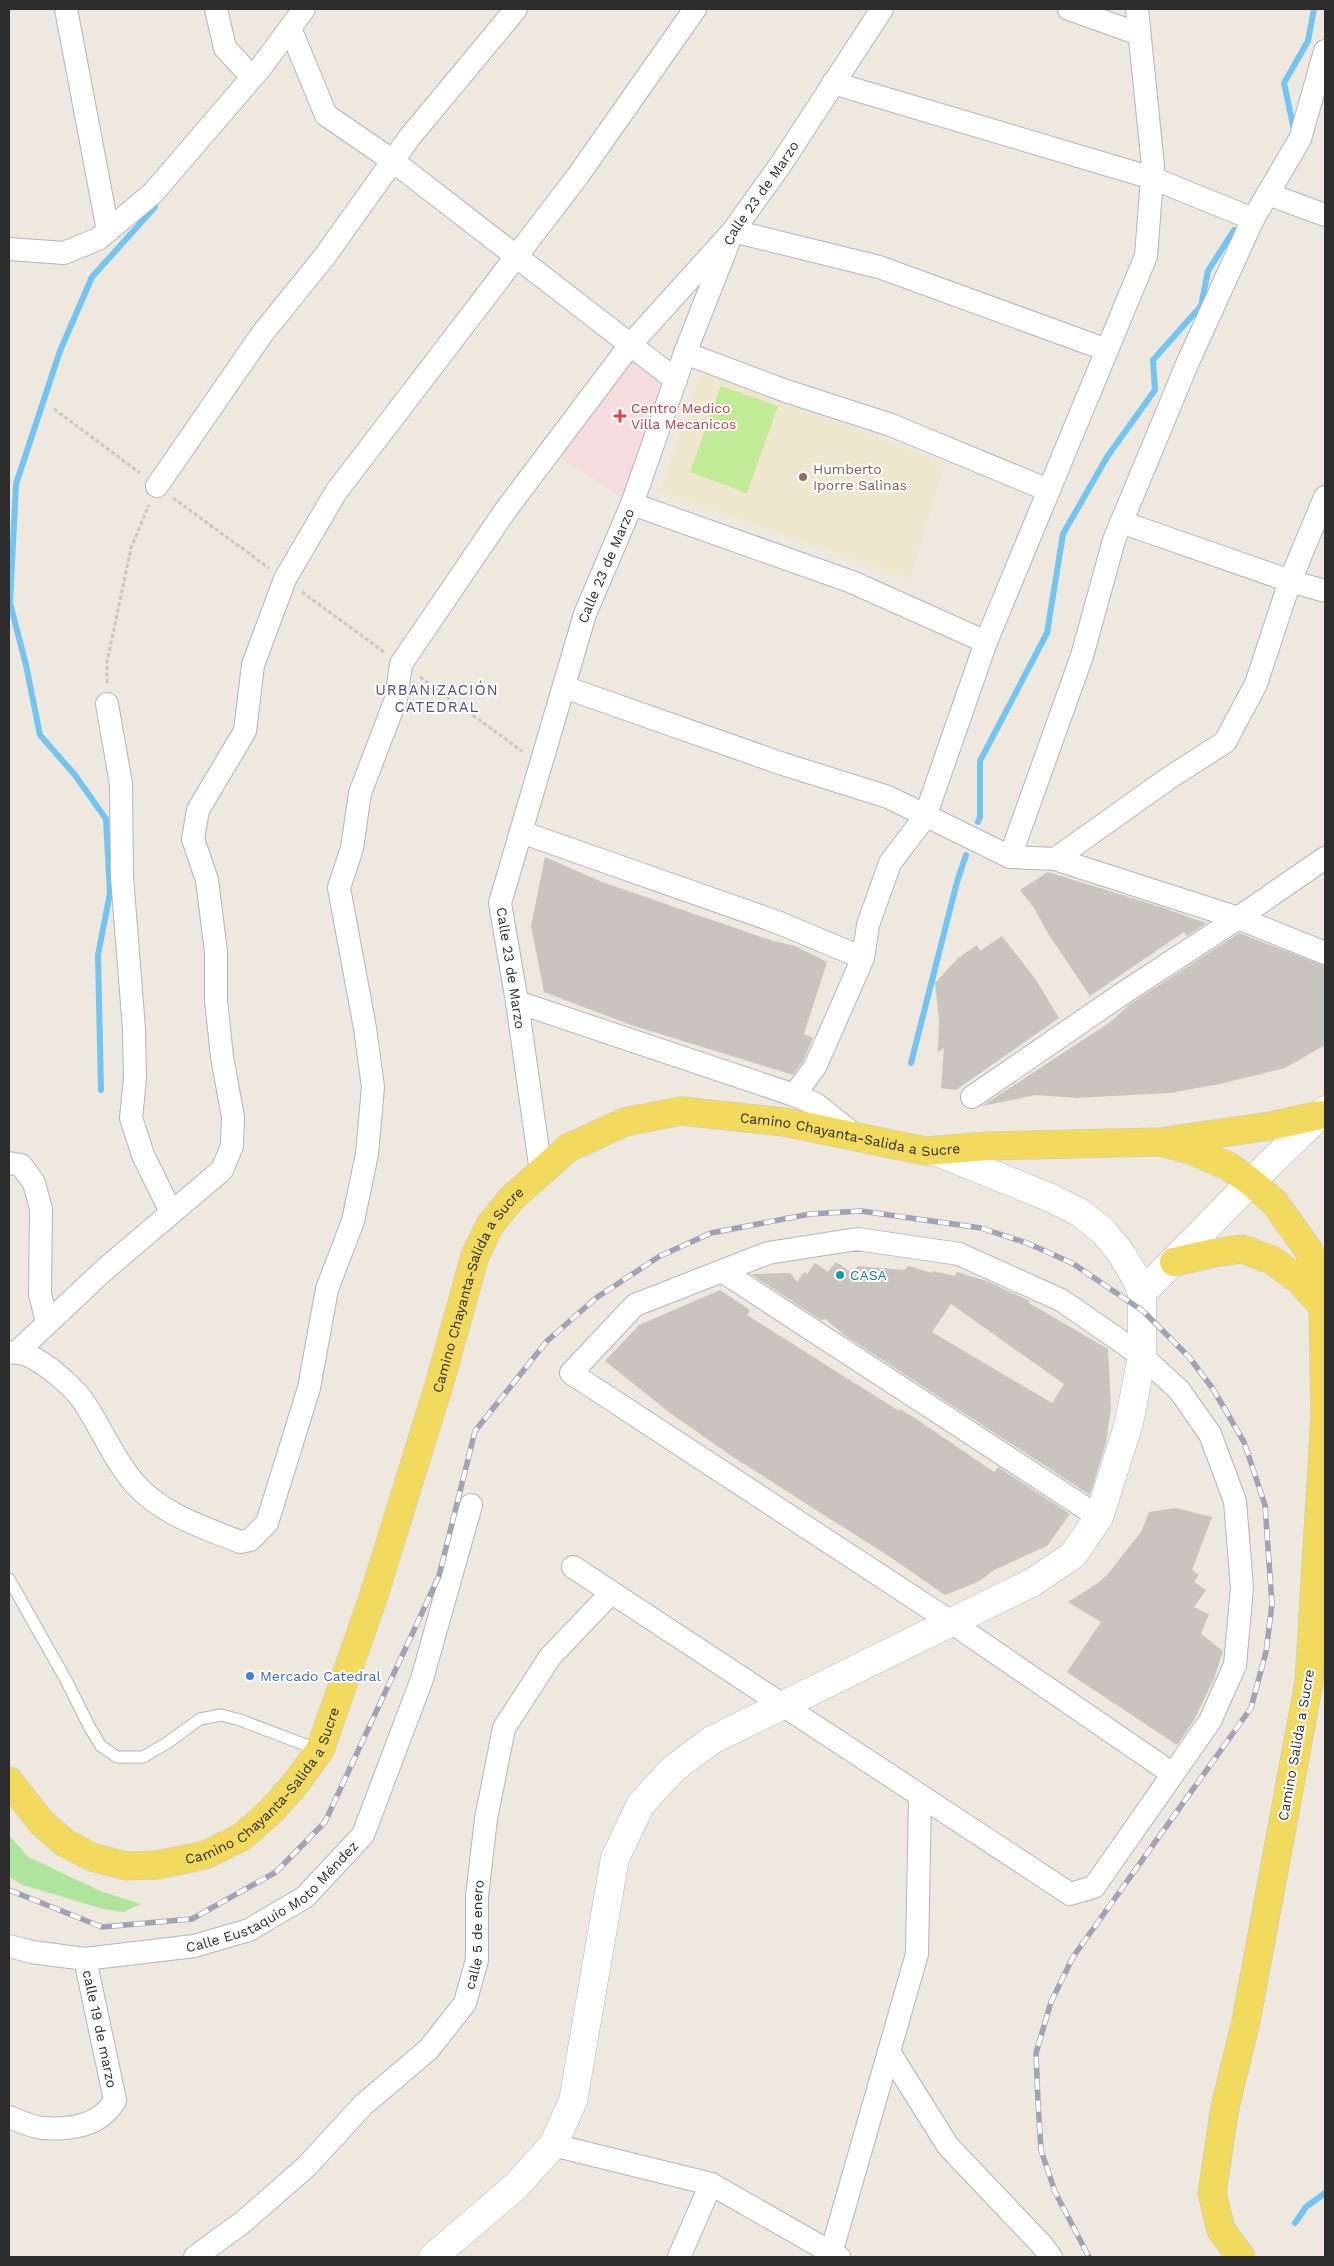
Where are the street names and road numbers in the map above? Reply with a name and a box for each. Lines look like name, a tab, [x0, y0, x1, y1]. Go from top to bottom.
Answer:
street label: Calle 23 de Marzo	[720, 138, 802, 248]
street label: Calle 23 de Marzo	[575, 506, 637, 625]
street label: Calle 23 de Marzo	[493, 906, 529, 1030]
street label: Camino Chayanta-Salida a Sucre	[739, 1109, 961, 1159]
street label: Camino Chayanta-Salida a Sucre	[429, 1184, 527, 1395]
street label: Camino Salida a Sucre	[1275, 1668, 1317, 1822]
street label: Camino Chayanta-Salida a Sucre	[183, 1705, 342, 1867]
street label: Calle Eustaquio Moto Méndez	[185, 1838, 361, 1955]
street label: calle 5 de enero	[461, 1879, 487, 1991]
street label: calle 19 de marzo	[80, 1969, 120, 2089]

